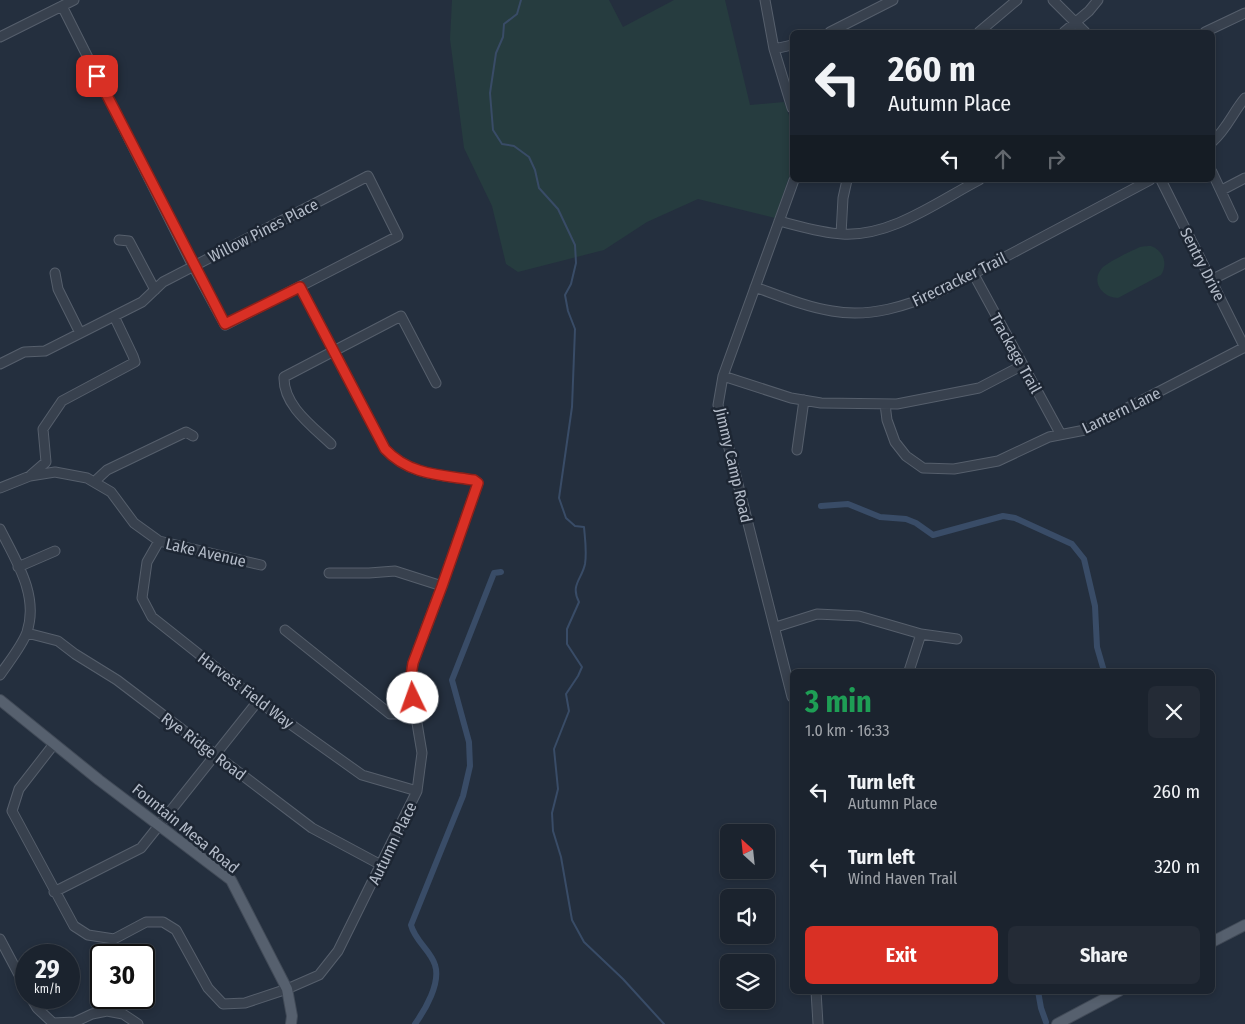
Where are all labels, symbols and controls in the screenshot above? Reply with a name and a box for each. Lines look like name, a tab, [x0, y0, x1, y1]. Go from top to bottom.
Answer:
text: 260 m	[888, 48, 976, 90]
icon: left	[805, 50, 870, 115]
pin	[76, 55, 118, 97]
icon: arrive	[83, 62, 111, 90]
text: Autumn Place	[888, 90, 1011, 117]
icon: left	[936, 145, 964, 173]
icon: ahead	[989, 145, 1017, 173]
icon: right	[1042, 145, 1070, 173]
street label: Willow Pines Place	[205, 194, 322, 266]
street label: Sentry Drive	[1176, 224, 1229, 304]
street label: Firecracker Trail	[909, 248, 1010, 311]
street label: Trackage Trail	[986, 310, 1045, 397]
street label: Lantern Lane	[1079, 383, 1164, 438]
street label: Jimmy Camp Road	[711, 406, 756, 524]
street label: Lake Avenue	[164, 534, 248, 571]
street label: Harvest Field Way	[194, 648, 298, 733]
position arrow	[386, 671, 438, 723]
text: 3 min	[805, 684, 872, 720]
button: close	[1148, 686, 1200, 738]
street label: Rye Ridge Road	[158, 708, 250, 784]
text: 1.0 km · 16:33	[805, 721, 889, 740]
text: Turn left	[848, 771, 915, 794]
icon: left	[805, 778, 833, 806]
street label: Fountain Mesa Road	[129, 780, 243, 877]
text: 260 m	[1153, 780, 1200, 803]
text: Autumn Place	[848, 794, 938, 813]
street label: Autumn Place	[364, 799, 421, 888]
north arrow	[720, 824, 775, 879]
map controls	[720, 824, 775, 1009]
text: Turn left	[848, 846, 915, 869]
icon: left	[805, 853, 833, 881]
text: 320 m	[1154, 855, 1200, 878]
text: Wind Haven Trail	[848, 869, 957, 888]
button: sound	[720, 889, 775, 944]
button: Exit	[805, 926, 998, 984]
button: Share	[1008, 926, 1200, 984]
speed limit sign: 30	[90, 944, 155, 1009]
button: layers	[720, 954, 775, 1009]
text: 29	[35, 955, 60, 985]
text: km/h	[34, 982, 61, 996]

